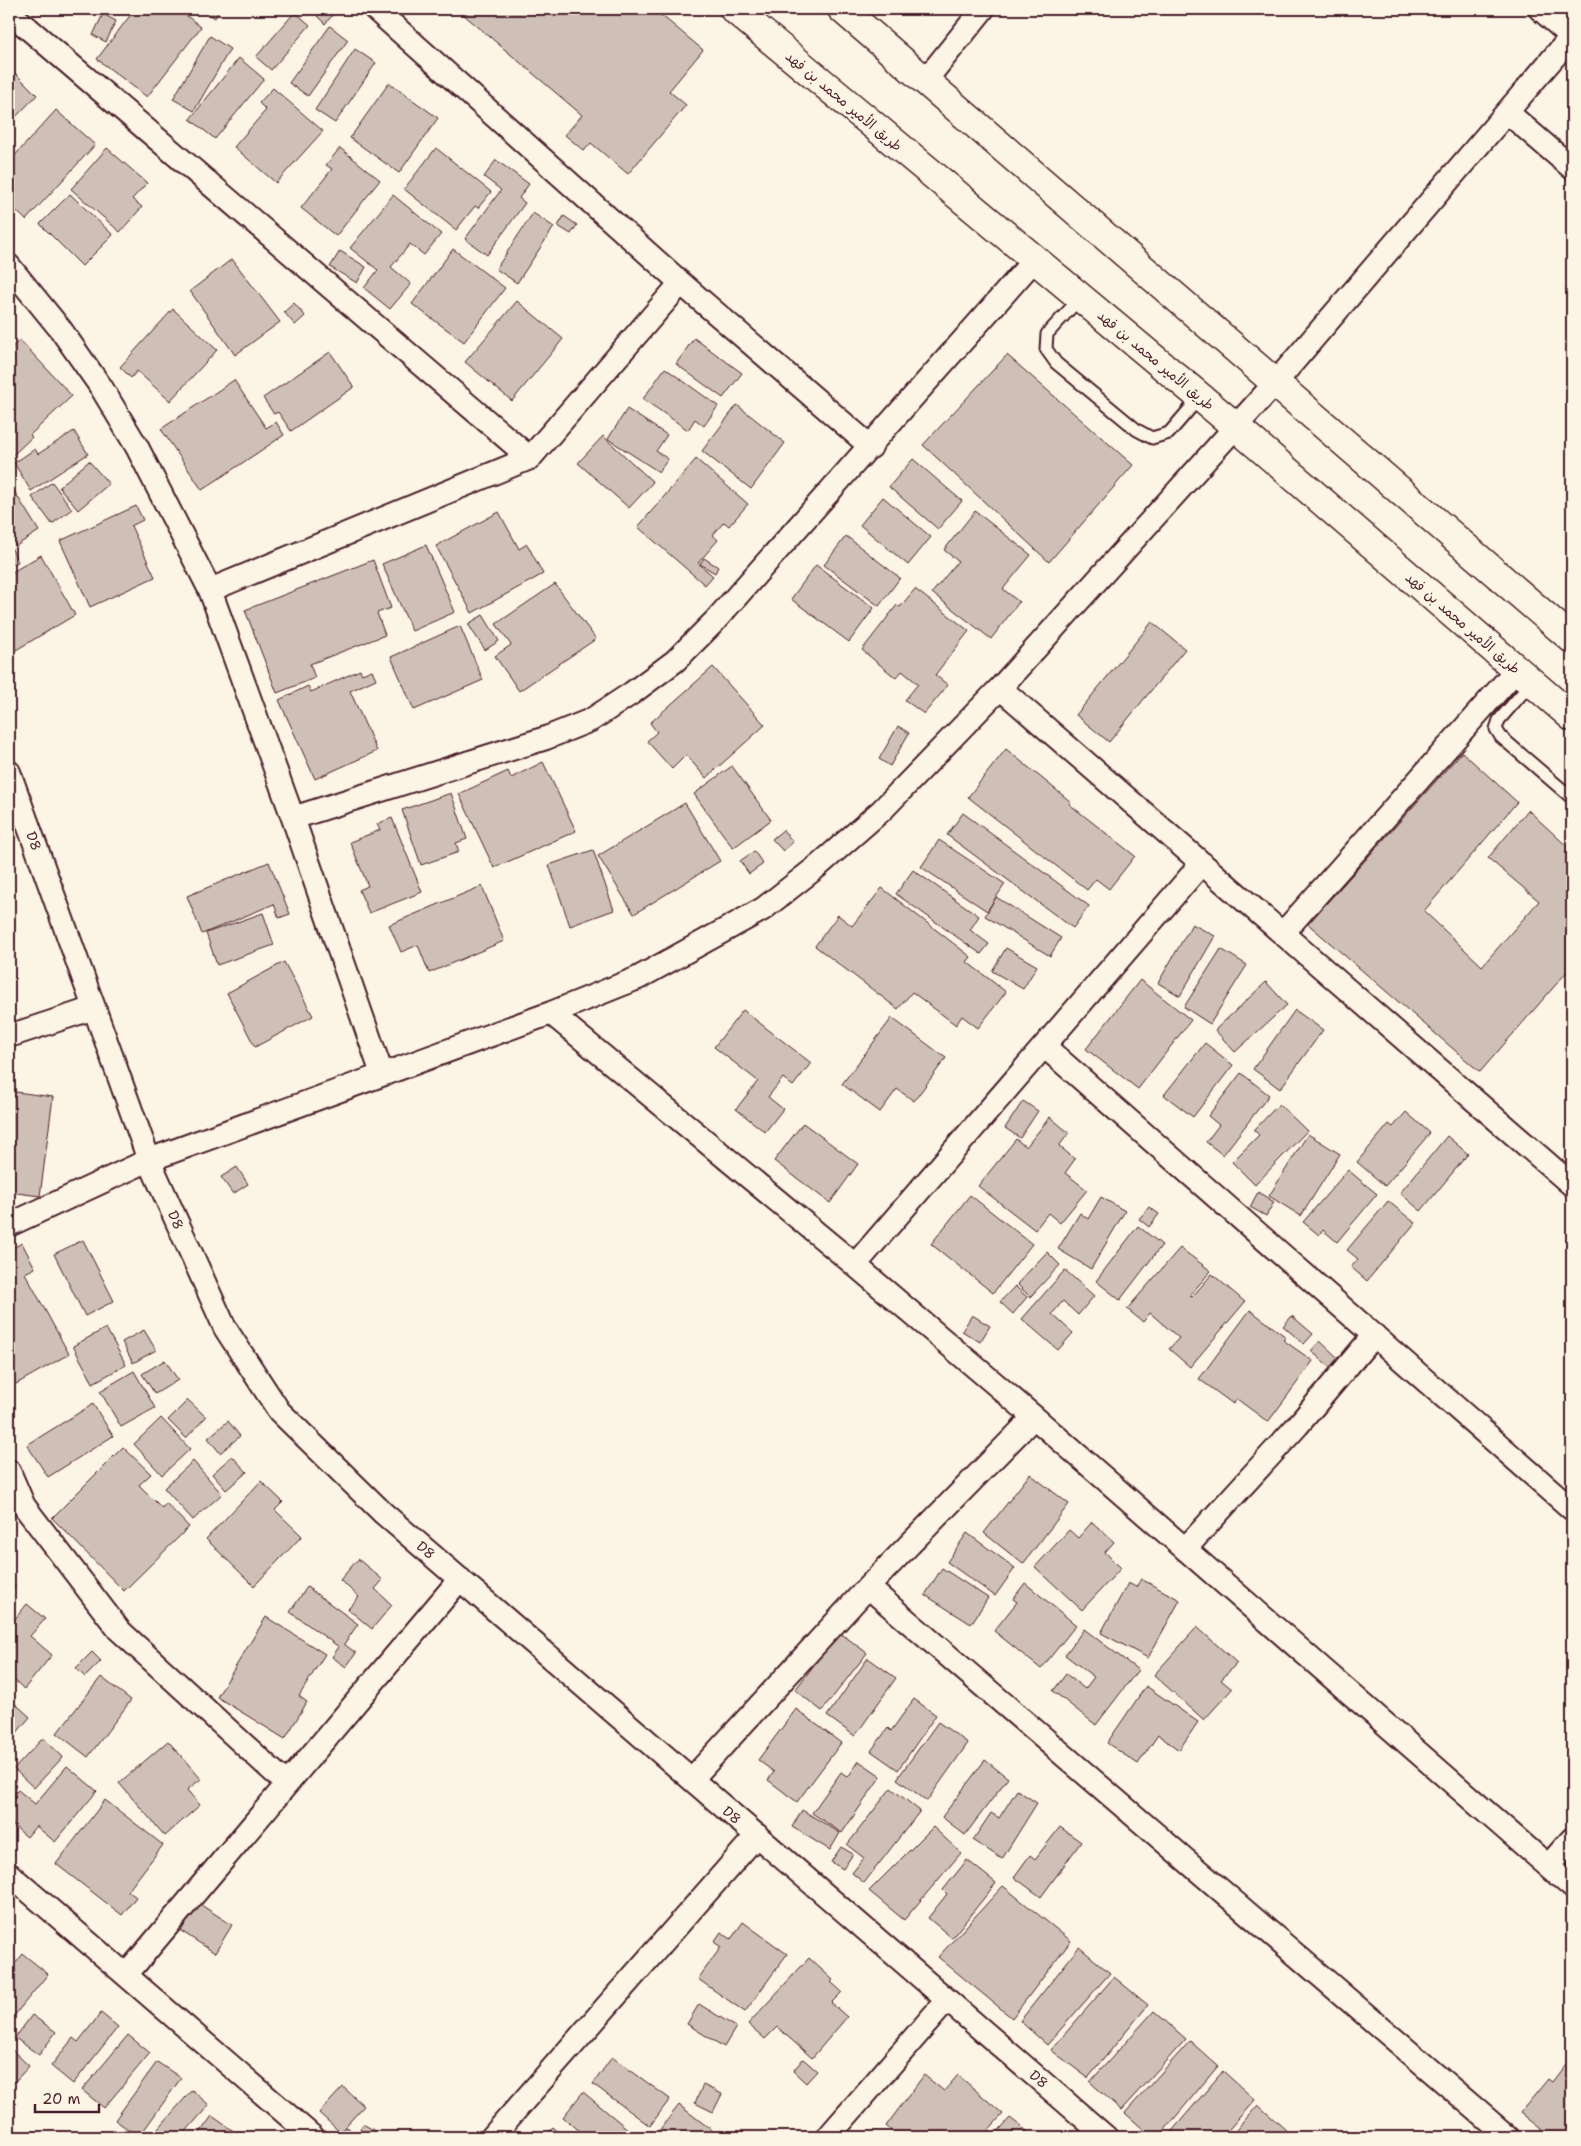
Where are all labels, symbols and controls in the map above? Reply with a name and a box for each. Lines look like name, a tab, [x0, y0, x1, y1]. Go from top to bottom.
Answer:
street label: طريق الأمير محمد بن فهد	[782, 47, 906, 155]
street label: طريق الأمير محمد بن فهد	[1094, 306, 1218, 414]
street label: طريق الأمير محمد بن فهد	[1402, 568, 1524, 678]
street label: D8	[22, 829, 46, 853]
street label: D8	[164, 1208, 188, 1232]
street label: D8	[413, 1537, 439, 1563]
street label: D8	[719, 1802, 745, 1828]
street label: D8	[1026, 2066, 1052, 2092]
scale bar	[35, 2081, 99, 2113]
text: 20 m	[42, 2089, 81, 2109]

